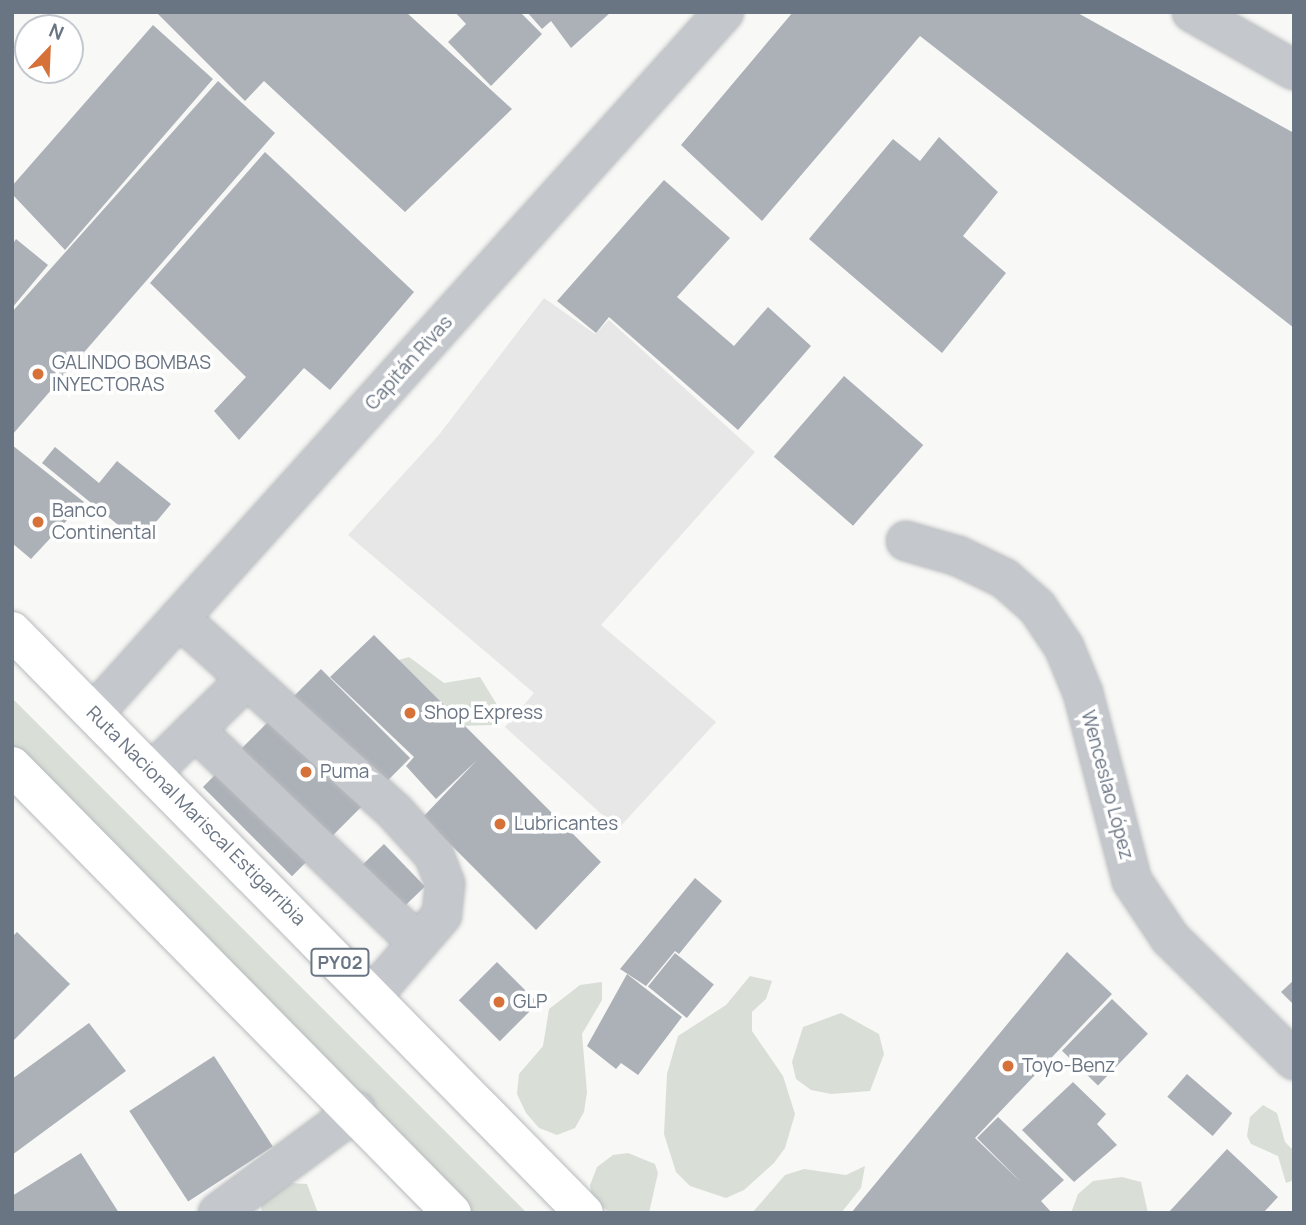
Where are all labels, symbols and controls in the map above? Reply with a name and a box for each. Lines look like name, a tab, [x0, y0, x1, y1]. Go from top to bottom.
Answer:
north arrow	[14, 14, 84, 84]
text: N	[45, 17, 68, 46]
street label: Capitán Rivas	[361, 311, 457, 415]
place label: GALINDO BOMBAS INYECTORAS	[52, 352, 211, 396]
marker: GALINDO BOMBAS INYECTORAS	[30, 366, 46, 382]
place label: Banco Continental	[52, 500, 156, 544]
marker: Banco Continental	[30, 514, 46, 530]
street label: Ruta Nacional Mariscal Estigarribia	[82, 702, 310, 930]
place label: Shop Express	[424, 702, 543, 724]
marker: Shop Express	[402, 705, 418, 721]
street label: Wenceslao López	[1076, 708, 1138, 862]
place label: Puma	[320, 761, 369, 783]
marker: Puma	[298, 764, 314, 780]
place label: Lubricantes	[514, 813, 618, 835]
marker: Lubricantes	[492, 816, 508, 832]
road number: PY02	[310, 947, 370, 976]
place label: GLP	[513, 991, 548, 1013]
marker: GLP	[491, 994, 507, 1010]
place label: Toyo-Benz	[1022, 1055, 1115, 1077]
marker: Toyo-Benz	[1000, 1058, 1016, 1074]

